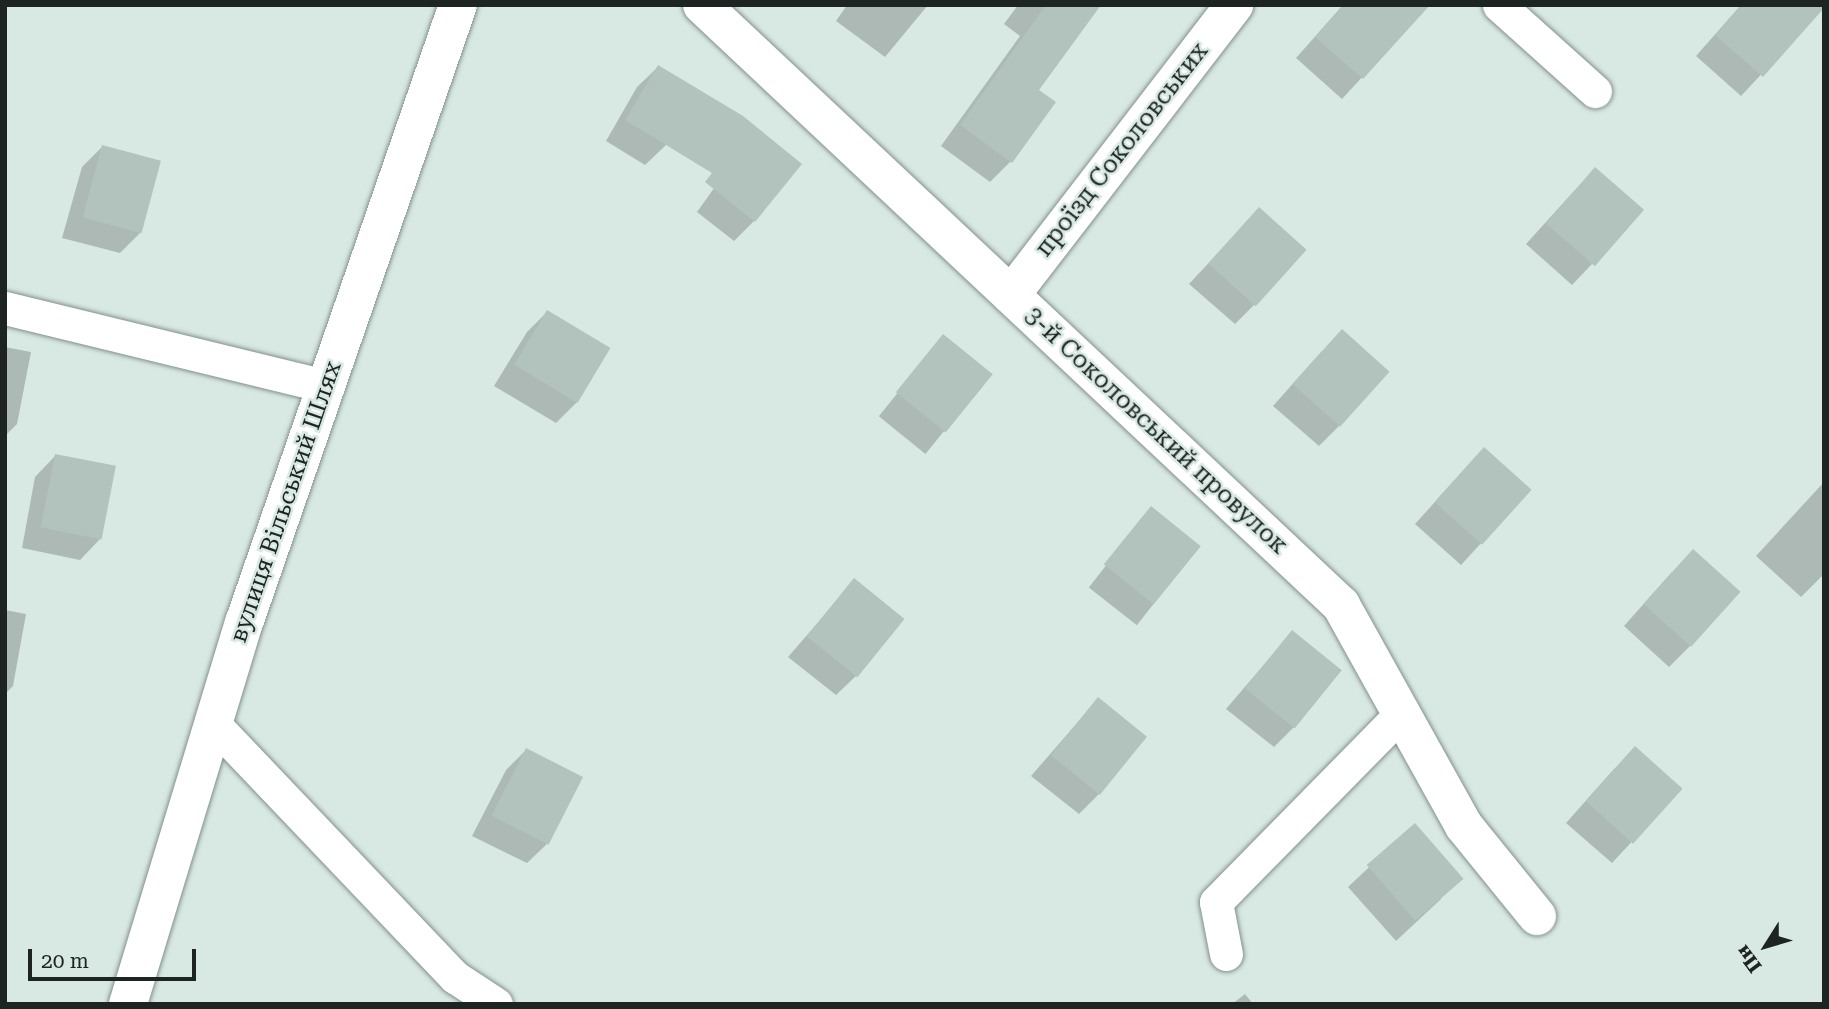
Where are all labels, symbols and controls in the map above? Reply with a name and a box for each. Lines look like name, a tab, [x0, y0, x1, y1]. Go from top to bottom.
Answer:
street label: проїзд Соколовських	[1030, 37, 1214, 263]
street label: 3-й Соколовський провулок	[1019, 302, 1293, 560]
street label: вулиця Вільський Шлях	[224, 358, 348, 646]
north arrow	[1731, 911, 1801, 981]
scale bar	[32, 936, 200, 980]
text: Пн	[1731, 941, 1767, 977]
text: 20 m	[41, 949, 89, 973]

